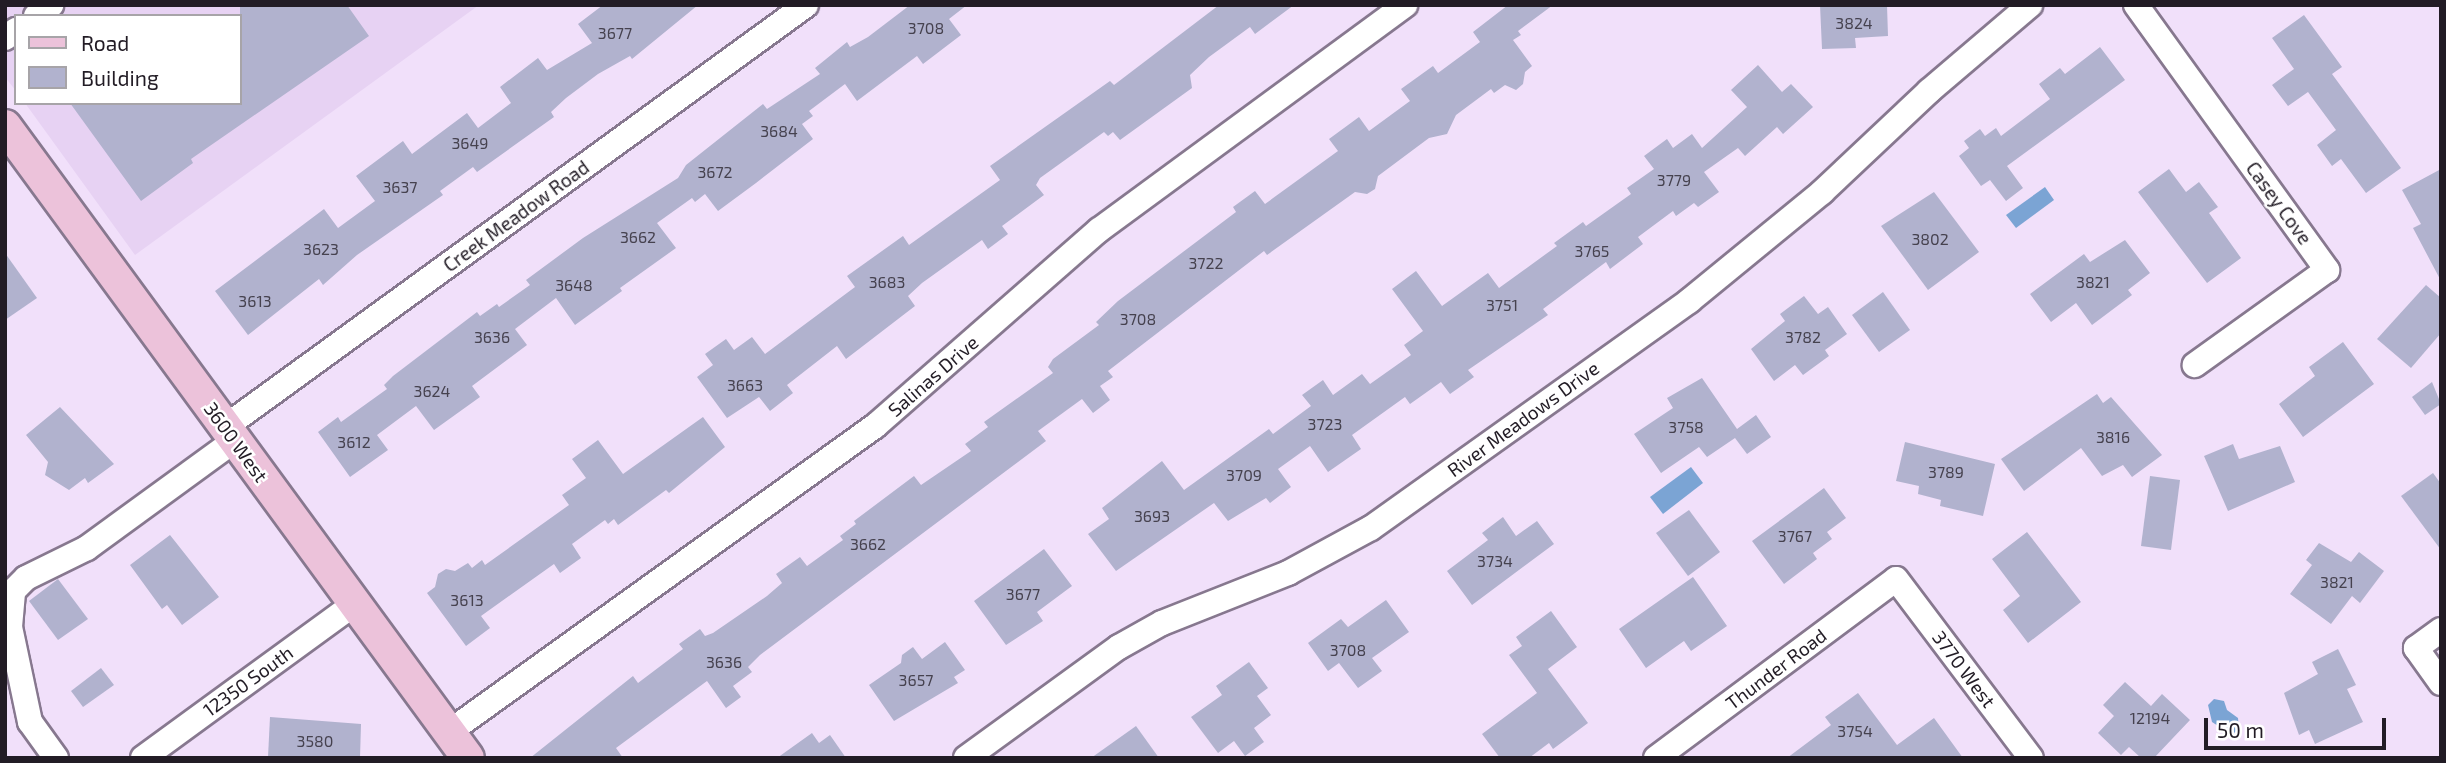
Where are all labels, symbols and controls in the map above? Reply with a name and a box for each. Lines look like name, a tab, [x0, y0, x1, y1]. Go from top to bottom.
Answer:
house number: 3824	[1835, 13, 1873, 33]
legend	[14, 14, 242, 105]
house number: 3708	[908, 18, 944, 38]
house number: 3677	[598, 23, 632, 43]
text: Road	[81, 30, 129, 55]
text: Building	[81, 65, 159, 90]
house number: 3684	[760, 121, 798, 141]
house number: 3649	[451, 133, 489, 153]
street label: Creek Meadow Road	[438, 155, 594, 277]
street label: Casey Cove	[2241, 157, 2317, 249]
house number: 3672	[697, 162, 733, 182]
house number: 3779	[1657, 170, 1691, 190]
house number: 3637	[382, 177, 418, 197]
house number: 3662	[620, 227, 656, 247]
house number: 3802	[1911, 229, 1949, 249]
house number: 3623	[303, 239, 339, 259]
house number: 3765	[1575, 241, 1609, 261]
house number: 3722	[1188, 253, 1224, 273]
house number: 3683	[869, 272, 905, 292]
house number: 3821	[2076, 272, 2110, 292]
house number: 3648	[555, 275, 593, 295]
house number: 3613	[238, 291, 272, 311]
house number: 3751	[1486, 295, 1518, 315]
house number: 3708	[1120, 309, 1156, 329]
house number: 3636	[474, 327, 510, 347]
house number: 3782	[1785, 327, 1821, 347]
street label: Salinas Drive	[883, 331, 983, 421]
street label: River Meadows Drive	[1443, 356, 1603, 482]
house number: 3663	[727, 375, 763, 395]
house number: 3624	[414, 381, 450, 401]
street label: 3600 West	[199, 398, 273, 486]
house number: 3723	[1308, 414, 1342, 434]
house number: 3758	[1668, 417, 1704, 437]
house number: 3816	[2096, 427, 2130, 447]
house number: 3612	[337, 432, 371, 452]
house number: 3789	[1928, 462, 1964, 482]
house number: 3709	[1226, 465, 1262, 485]
house number: 3693	[1134, 506, 1170, 526]
house number: 3767	[1778, 526, 1812, 546]
house number: 3662	[850, 534, 886, 554]
house number: 3734	[1477, 551, 1513, 571]
house number: 3821	[2320, 572, 2354, 592]
house number: 3677	[1006, 584, 1040, 604]
house number: 3613	[450, 590, 484, 610]
street label: Thunder Road	[1721, 624, 1831, 714]
street label: 3770 West	[1928, 626, 2000, 712]
house number: 3708	[1330, 640, 1366, 660]
street label: 12350 South	[199, 641, 297, 721]
house number: 3636	[706, 652, 742, 672]
house number: 3657	[899, 670, 933, 690]
scale bar	[2208, 704, 2390, 748]
house number: 12194	[2130, 708, 2170, 728]
text: 50 m	[2217, 717, 2264, 742]
house number: 3754	[1837, 721, 1873, 741]
house number: 3580	[297, 731, 333, 751]

